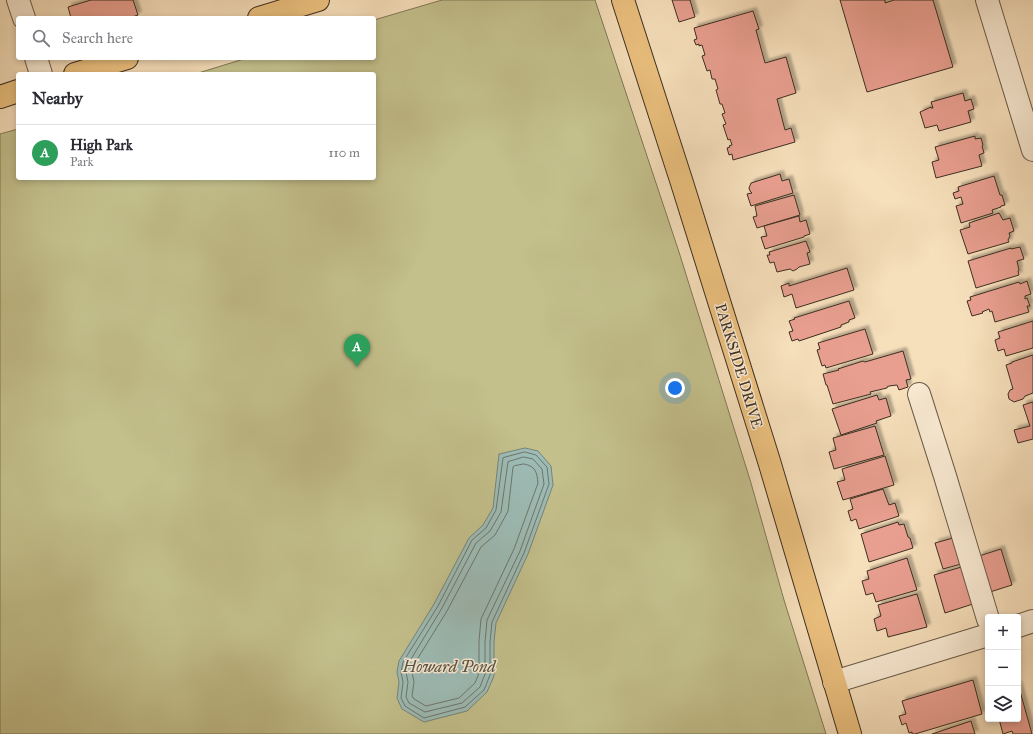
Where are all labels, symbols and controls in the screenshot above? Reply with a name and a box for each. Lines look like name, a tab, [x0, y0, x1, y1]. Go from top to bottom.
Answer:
search box	[16, 16, 376, 60]
icon: search	[30, 27, 52, 49]
text: Search here	[62, 29, 133, 47]
text: Nearby	[32, 88, 83, 109]
text: High Park	[70, 136, 133, 154]
text: A	[41, 145, 49, 161]
text: 110 m	[328, 145, 360, 161]
text: Park	[70, 154, 94, 170]
street label: PARKSIDE DRIVE	[711, 301, 767, 431]
pin: A	[344, 334, 370, 367]
your location	[665, 378, 685, 398]
map controls	[985, 614, 1021, 722]
button: +	[985, 614, 1021, 650]
button: −	[985, 650, 1021, 686]
water label: Howard Pond	[401, 657, 497, 676]
button: layers	[985, 686, 1021, 722]

